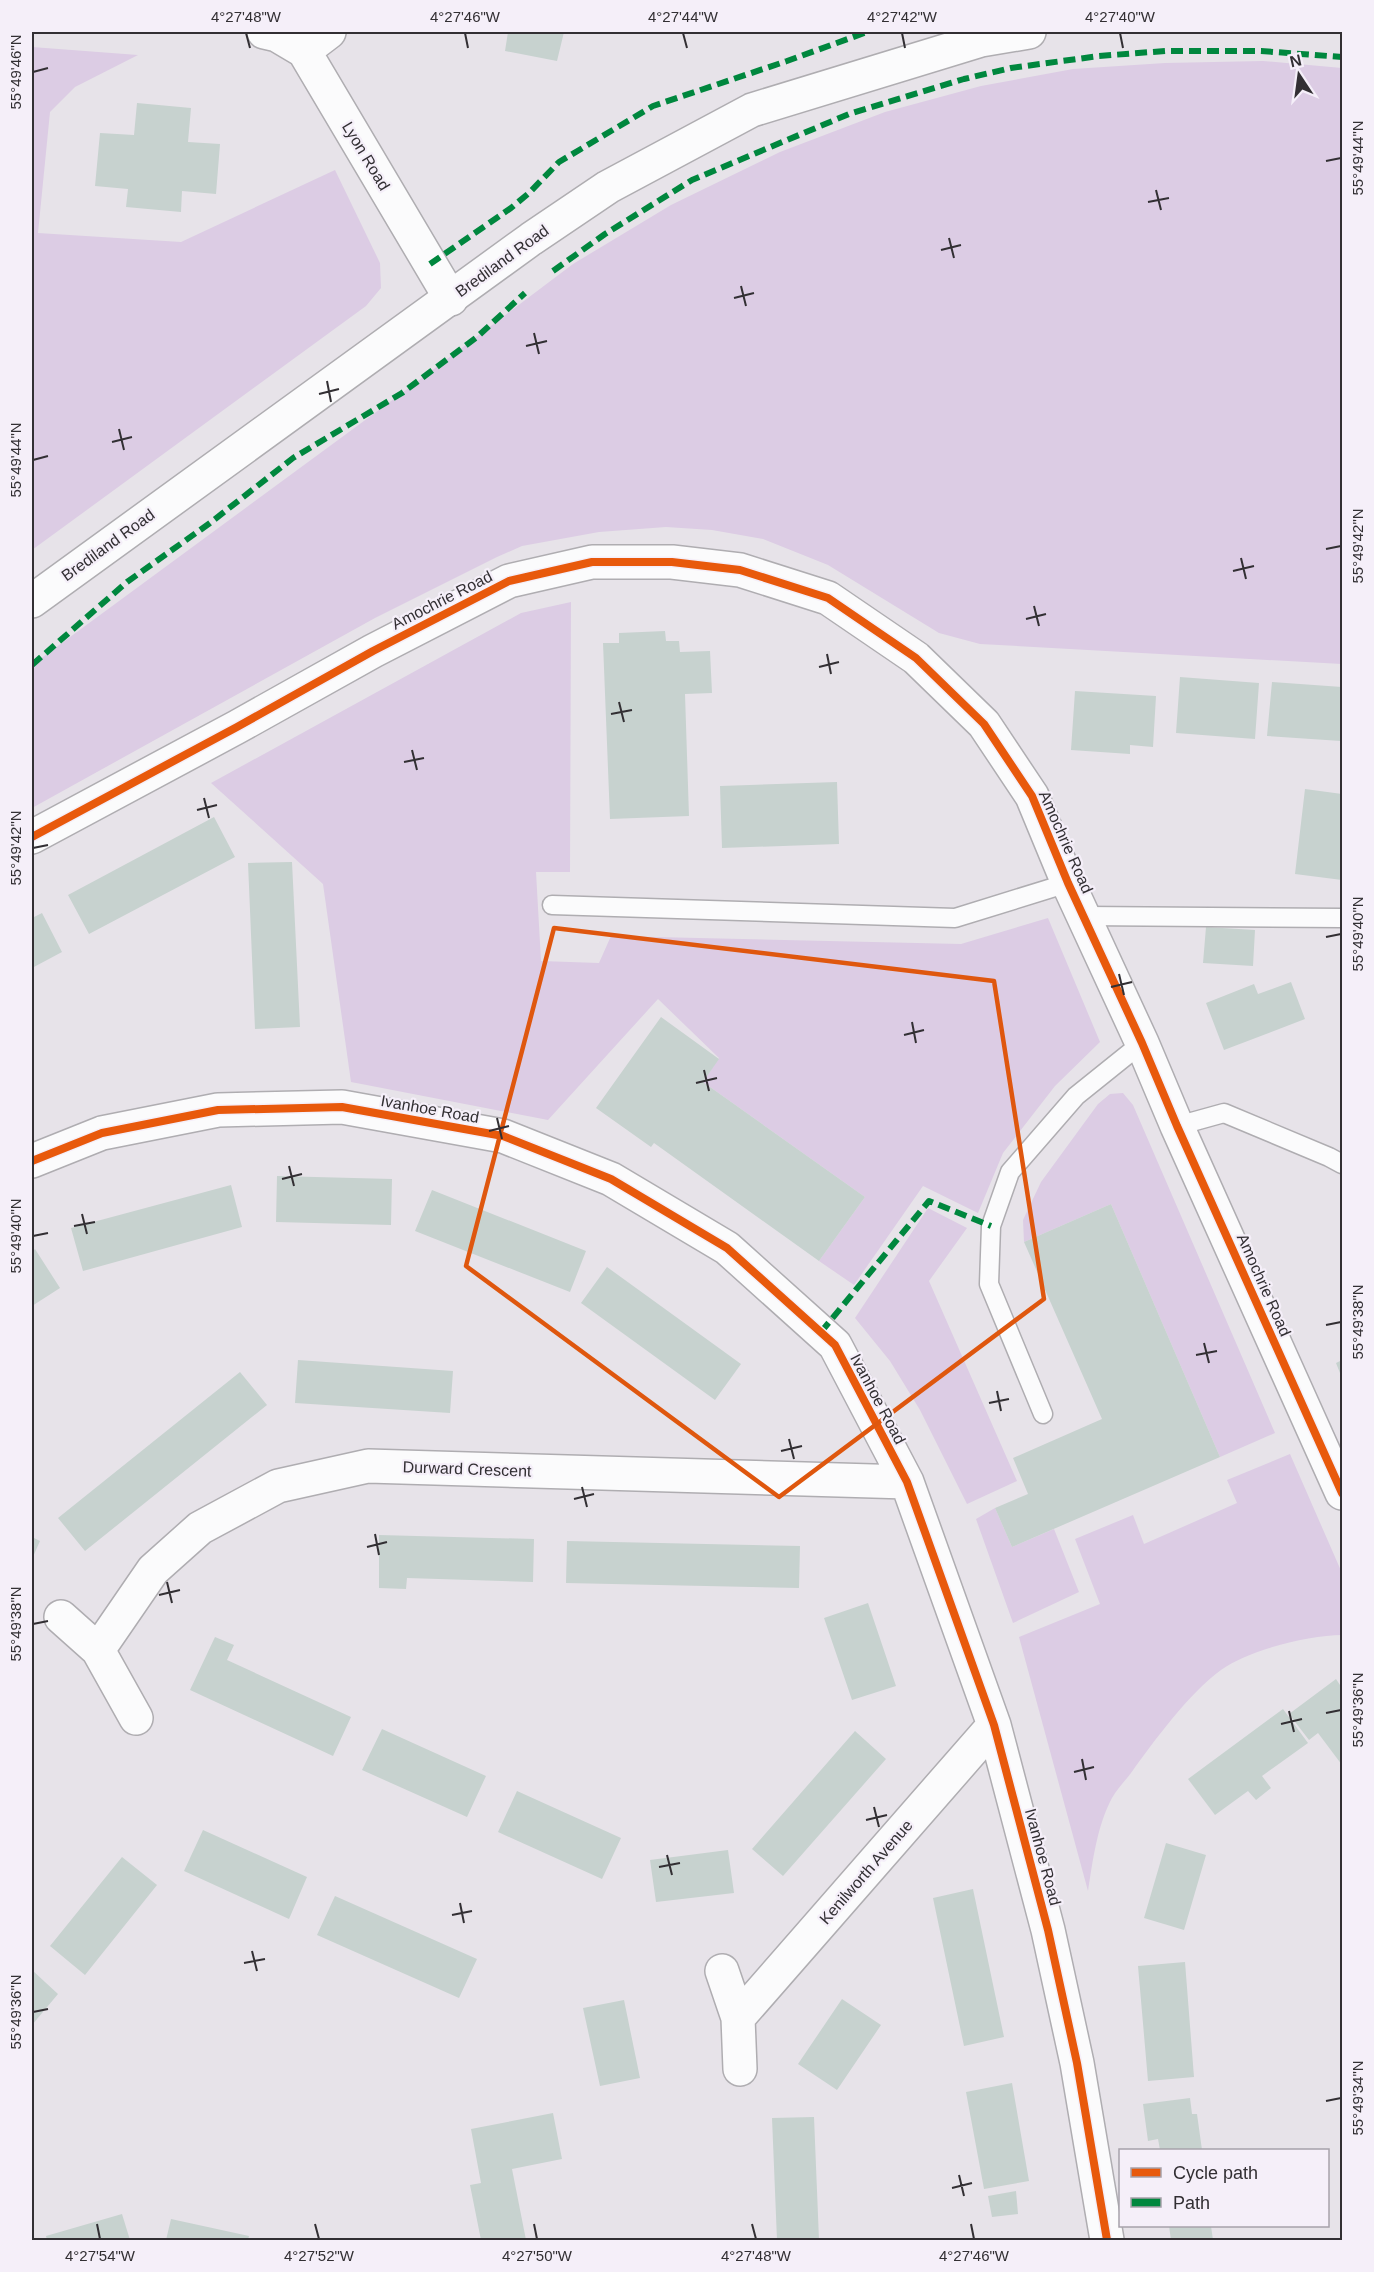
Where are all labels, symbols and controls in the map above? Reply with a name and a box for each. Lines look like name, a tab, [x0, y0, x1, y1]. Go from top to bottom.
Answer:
text: 4°27'48"W	[211, 8, 282, 25]
text: 4°27'46"W	[430, 8, 501, 25]
text: 4°27'44"W	[648, 8, 719, 25]
text: 4°27'42"W	[867, 8, 938, 25]
text: 4°27'40"W	[1085, 8, 1156, 25]
text: 55°49'46"N	[7, 34, 24, 110]
north arrow	[1269, 45, 1329, 105]
text: N	[1288, 51, 1303, 70]
street label: Lyon Road	[339, 119, 393, 193]
text: 55°49'44"N	[1349, 120, 1366, 196]
street label: Brediland Road	[452, 222, 552, 300]
text: 55°49'44"N	[7, 422, 24, 498]
street label: Brediland Road	[58, 506, 158, 584]
text: 55°49'42"N	[1349, 508, 1366, 584]
street label: Amochrie Road	[389, 567, 495, 633]
street label: Amochrie Road	[1036, 788, 1096, 896]
text: 55°49'42"N	[7, 810, 24, 886]
text: 55°49'40"N	[1349, 896, 1366, 972]
street label: Ivanhoe Road	[379, 1092, 481, 1126]
text: 55°49'40"N	[7, 1198, 24, 1274]
street label: Amochrie Road	[1234, 1231, 1294, 1339]
text: 55°49'38"N	[1349, 1284, 1366, 1360]
street label: Ivanhoe Road	[847, 1351, 909, 1447]
street label: Durward Crescent	[402, 1458, 532, 1480]
text: 55°49'38"N	[7, 1586, 24, 1662]
text: 55°49'36"N	[1349, 1672, 1366, 1748]
street label: Ivanhoe Road	[1022, 1807, 1064, 1907]
street label: Kenilworth Avenue	[816, 1816, 916, 1927]
text: 55°49'36"N	[7, 1974, 24, 2050]
text: 55°49'34"N	[1349, 2060, 1366, 2136]
legend	[1119, 2149, 1329, 2227]
text: Cycle path	[1173, 2163, 1258, 2183]
text: Path	[1173, 2193, 1210, 2213]
text: 4°27'54"W	[65, 2247, 136, 2264]
text: 4°27'52"W	[284, 2247, 355, 2264]
text: 4°27'50"W	[502, 2247, 573, 2264]
text: 4°27'48"W	[721, 2247, 792, 2264]
text: 4°27'46"W	[939, 2247, 1010, 2264]

